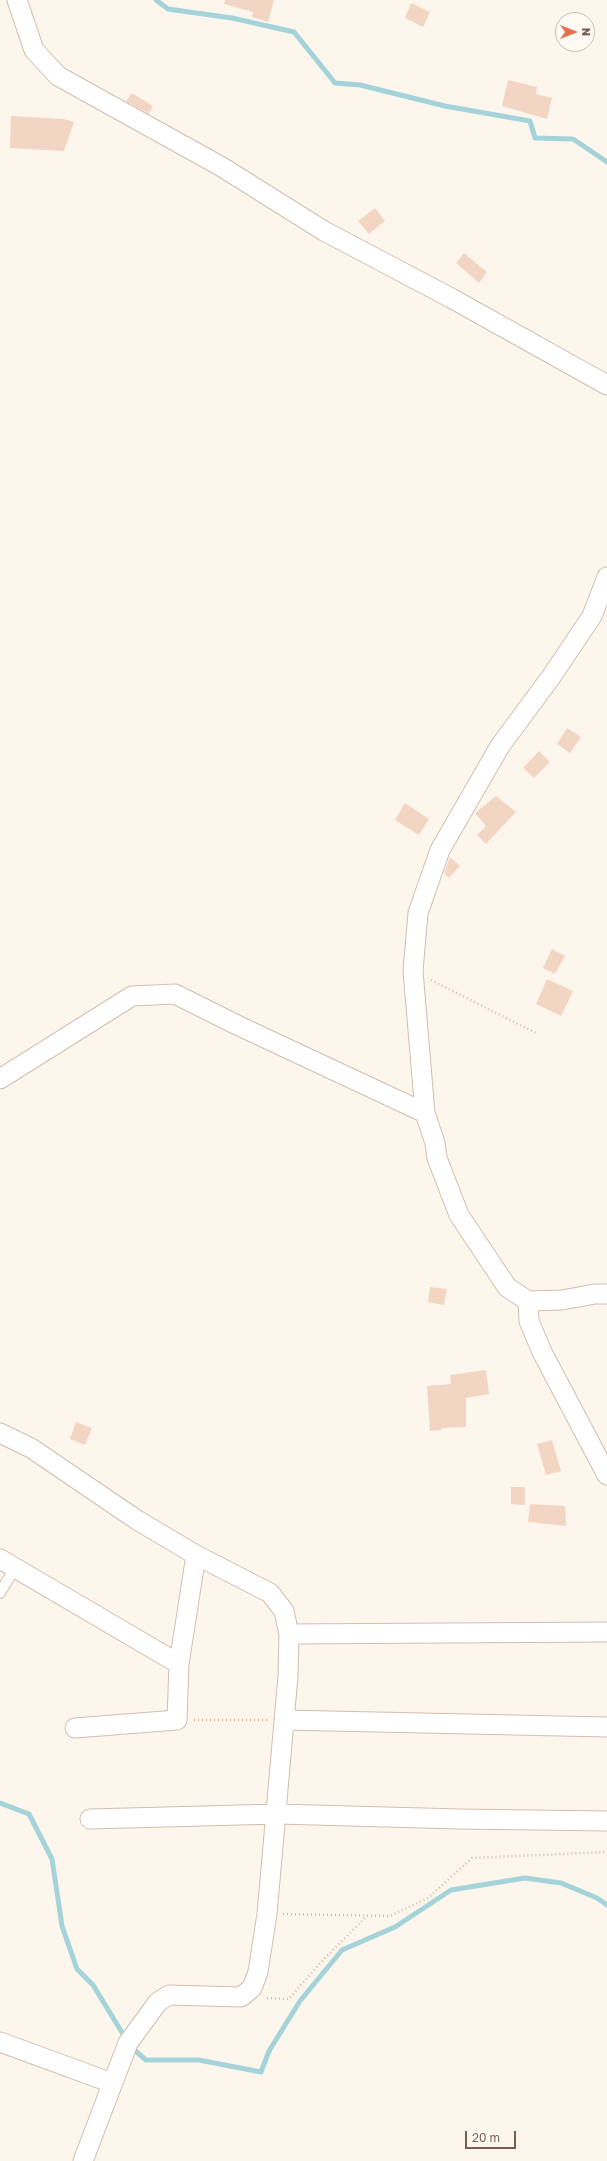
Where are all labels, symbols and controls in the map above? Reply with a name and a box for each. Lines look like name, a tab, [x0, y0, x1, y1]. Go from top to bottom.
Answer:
north arrow	[555, 12, 595, 52]
text: N	[580, 28, 593, 36]
scale bar	[467, 2123, 518, 2149]
text: 20 m	[472, 2130, 500, 2145]

